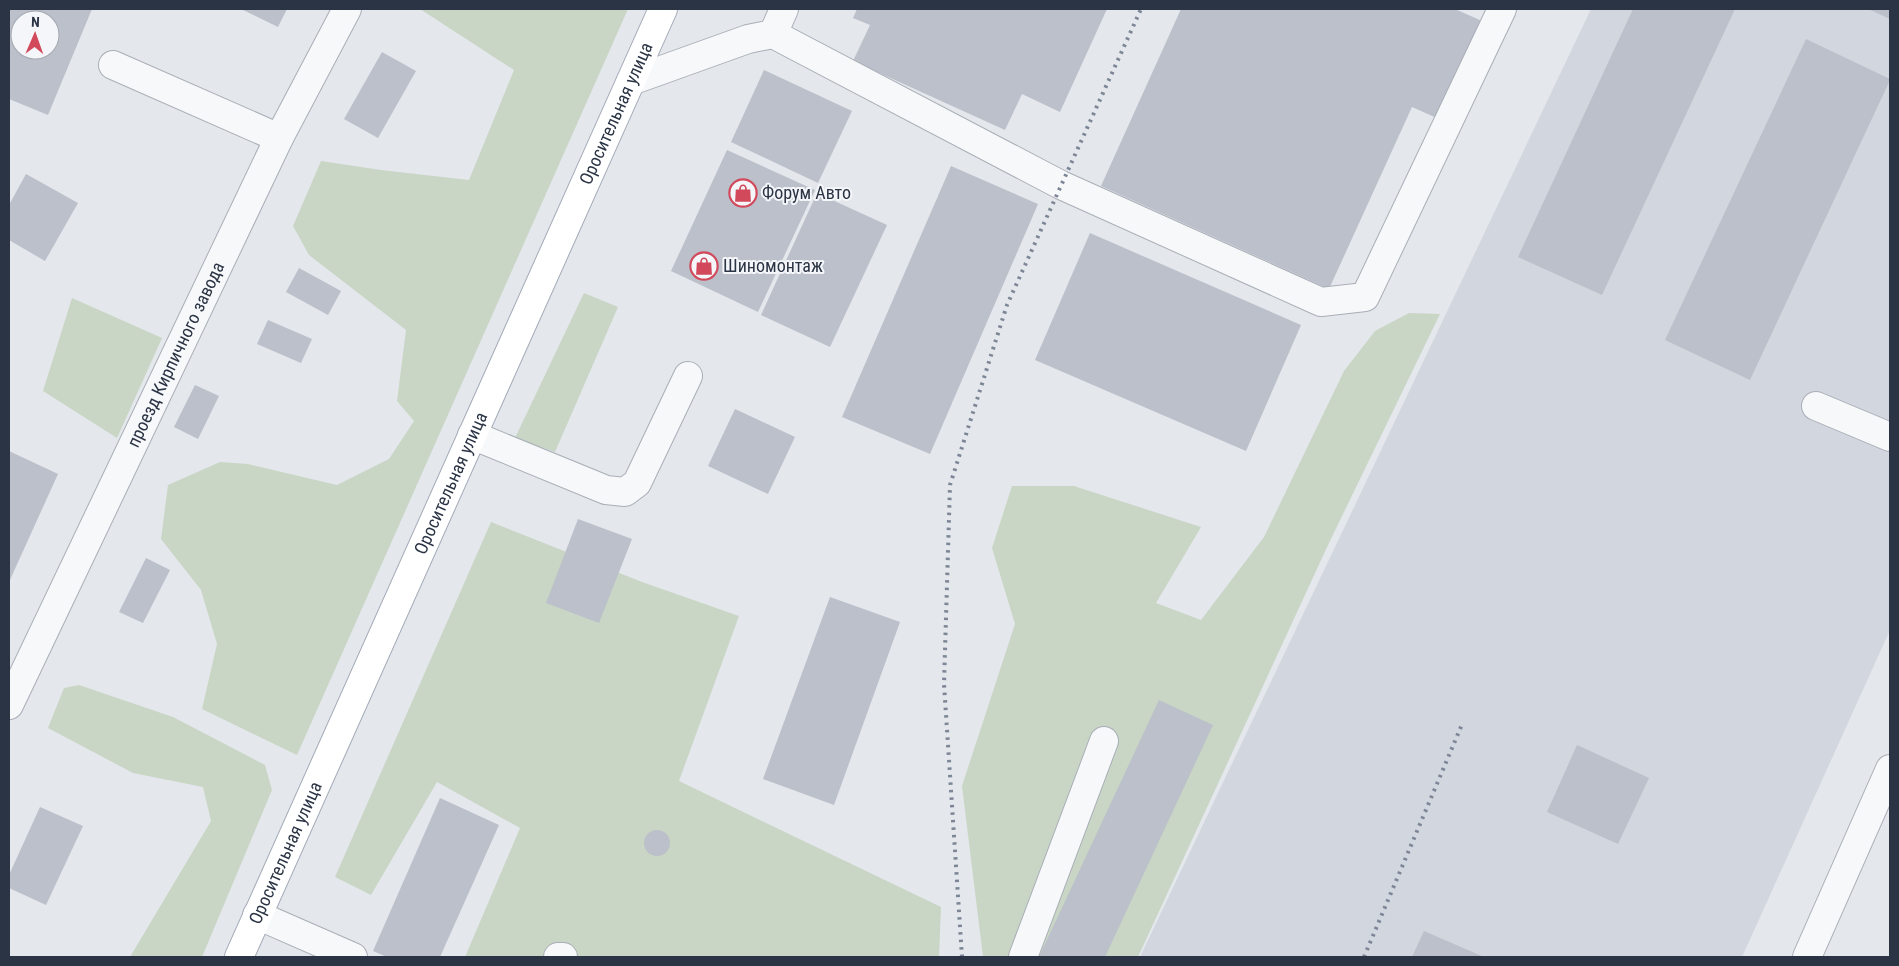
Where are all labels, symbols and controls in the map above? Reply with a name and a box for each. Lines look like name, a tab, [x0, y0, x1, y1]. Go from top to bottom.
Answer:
north arrow	[10, 10, 60, 60]
text: N	[31, 14, 40, 30]
street label: Оросительная улица	[575, 39, 657, 188]
shop icon: Форум Авто	[728, 178, 758, 208]
place label: Форум Авто	[762, 182, 851, 203]
shop icon: Шиномонтаж	[689, 251, 719, 281]
place label: Шиномонтаж	[723, 255, 823, 276]
street label: проезд Кирпичного завода	[122, 258, 228, 450]
street label: Оросительная улица	[409, 409, 491, 557]
street label: Оросительная улица	[244, 778, 326, 927]

